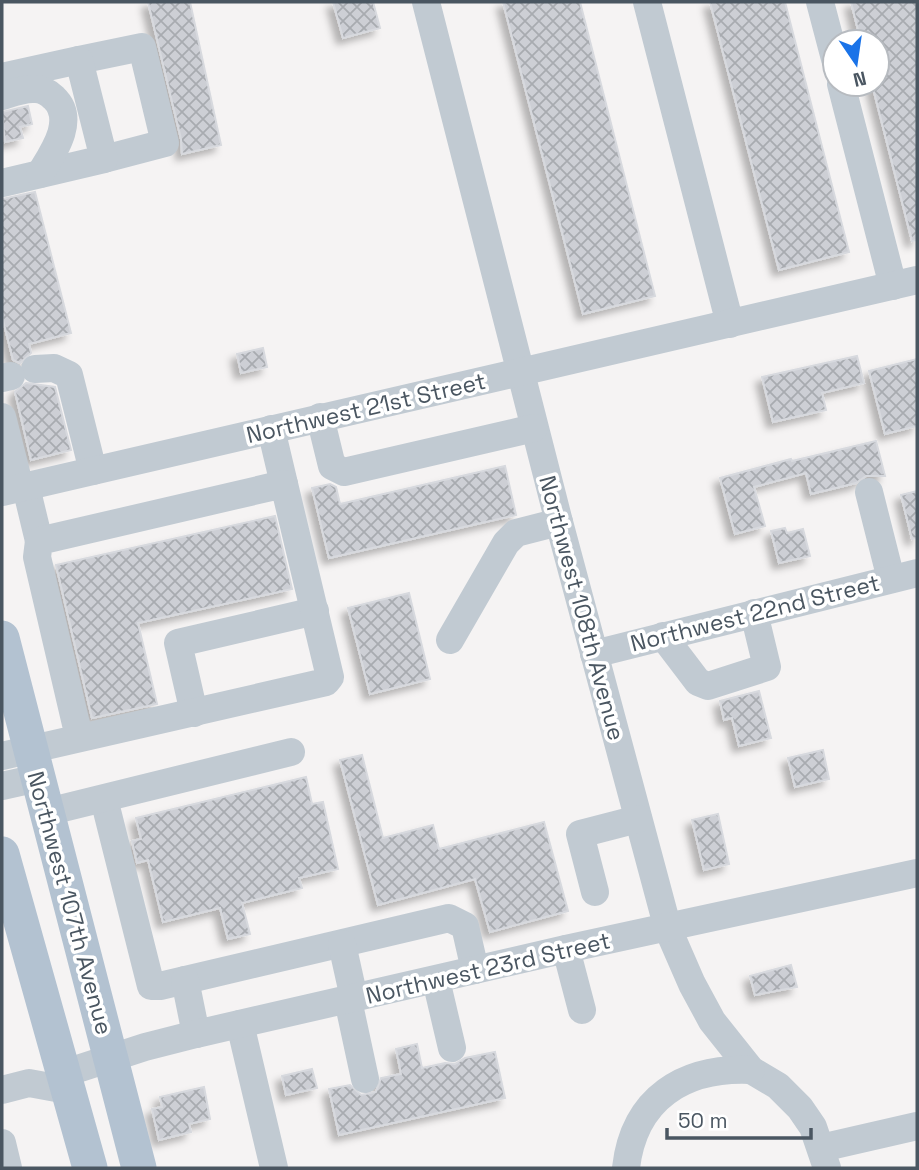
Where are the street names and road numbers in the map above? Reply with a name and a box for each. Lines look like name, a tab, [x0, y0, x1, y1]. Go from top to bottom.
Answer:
street label: Northwest 21st Street	[243, 366, 489, 450]
street label: Northwest 108th Avenue	[532, 472, 632, 744]
street label: Northwest 22nd Street	[627, 568, 883, 658]
street label: Northwest 107th Avenue	[20, 768, 120, 1038]
street label: Northwest 23rd Street	[363, 925, 613, 1011]

